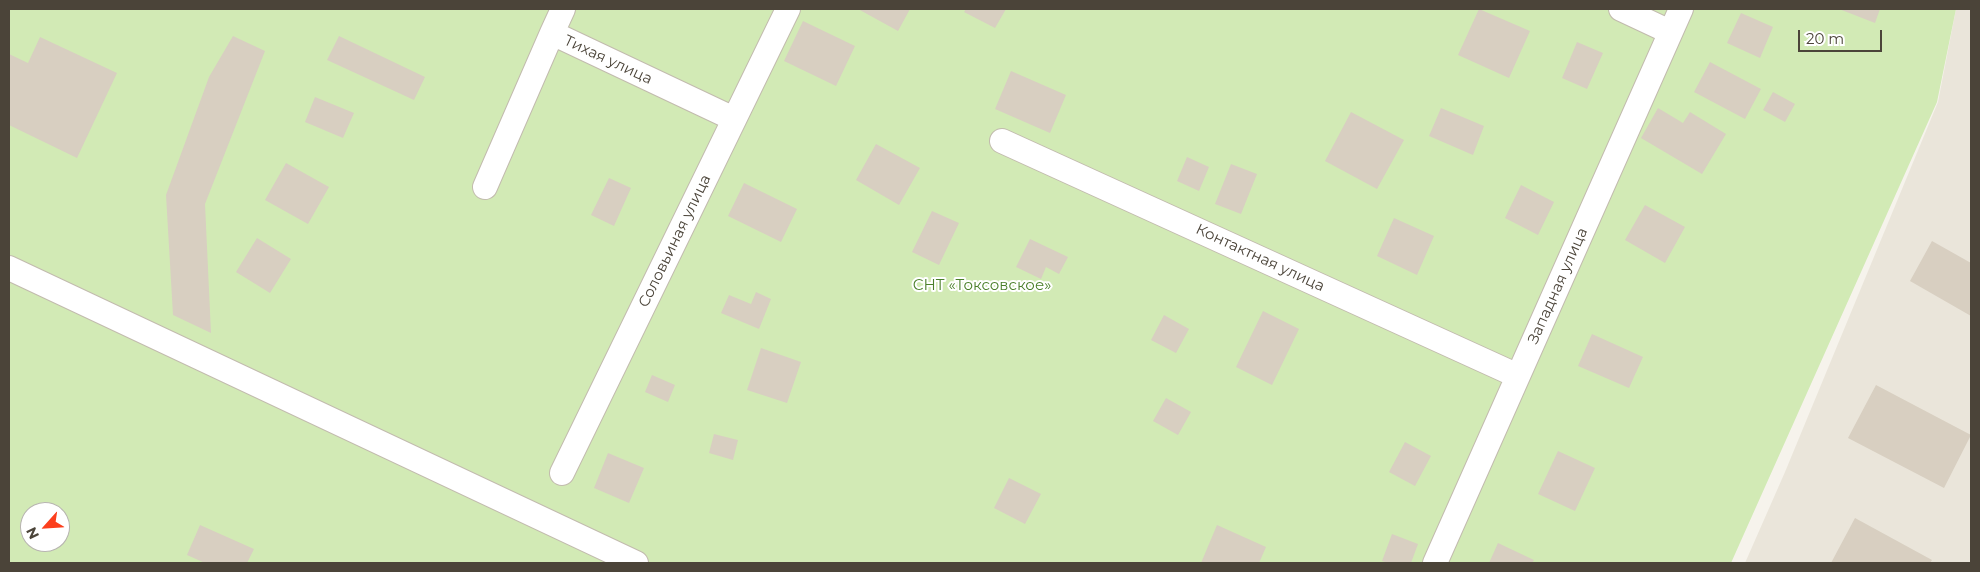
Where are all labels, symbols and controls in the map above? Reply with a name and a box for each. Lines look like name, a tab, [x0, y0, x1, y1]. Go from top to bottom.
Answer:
scale bar	[1800, 20, 1884, 52]
text: 20 m	[1806, 29, 1844, 48]
street label: Тихая улица	[561, 32, 655, 88]
street label: Соловьиная улица	[635, 172, 715, 310]
street label: Контактная улица	[1193, 220, 1327, 296]
street label: Западная улица	[1524, 225, 1592, 347]
park label: СНТ «Токсовское»	[913, 277, 1051, 295]
north arrow	[20, 502, 70, 552]
text: N	[22, 524, 43, 542]

